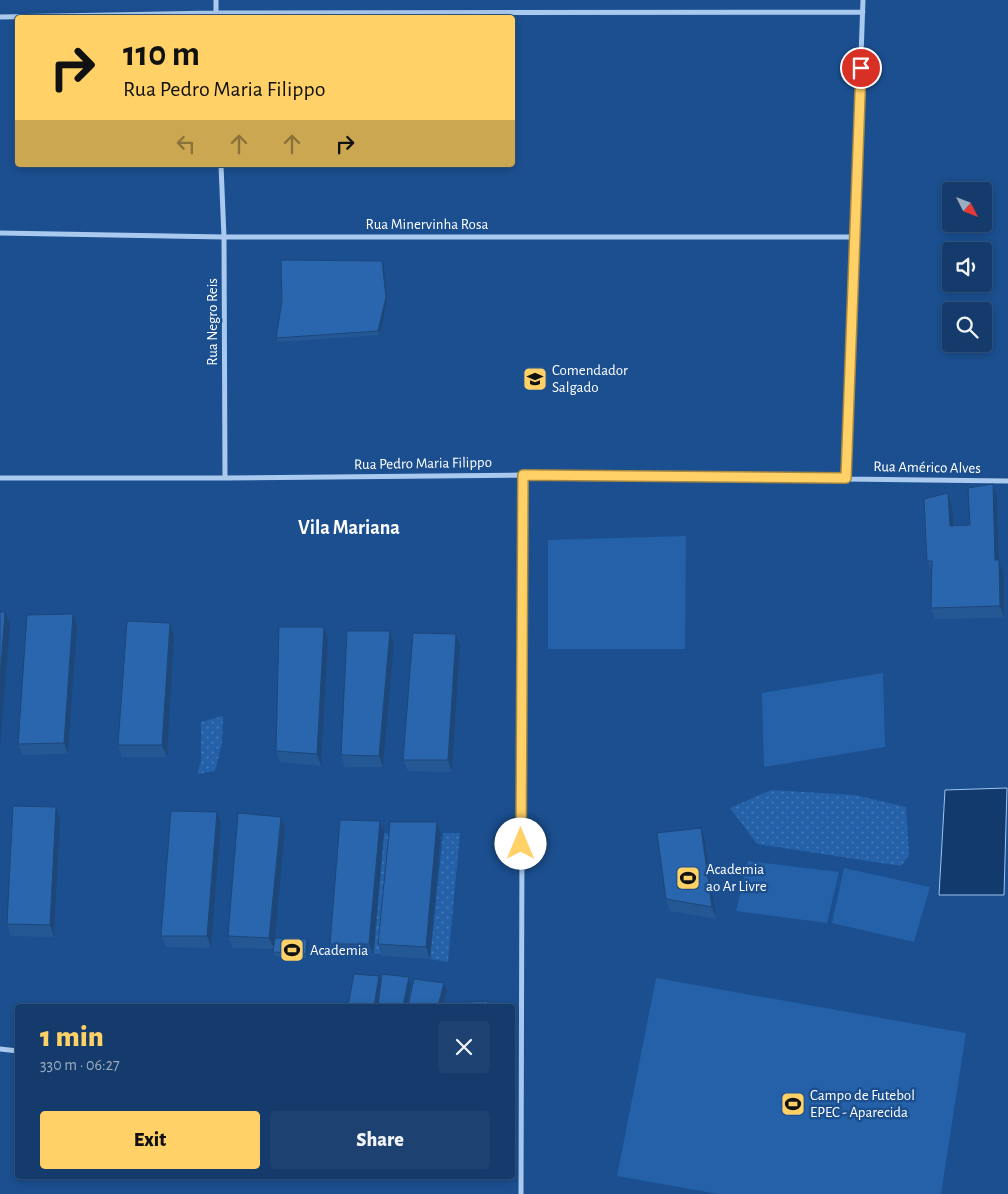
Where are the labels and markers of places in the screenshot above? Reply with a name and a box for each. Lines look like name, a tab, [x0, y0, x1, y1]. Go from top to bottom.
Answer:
pin	[840, 47, 882, 89]
place label: Comendador Salgado	[552, 363, 628, 395]
school or university icon: Comendador Salgado	[522, 366, 548, 392]
place label: Academia ao Ar Livre	[706, 862, 767, 894]
sports icon: Academia ao Ar Livre	[675, 865, 701, 891]
sports icon: Academia	[279, 937, 305, 963]
place label: Academia	[310, 943, 368, 958]
place label: Campo de Futebol EPEC - Aparecida	[810, 1088, 915, 1120]
sports icon: Campo de Futebol EPEC - Aparecida	[780, 1091, 806, 1117]

